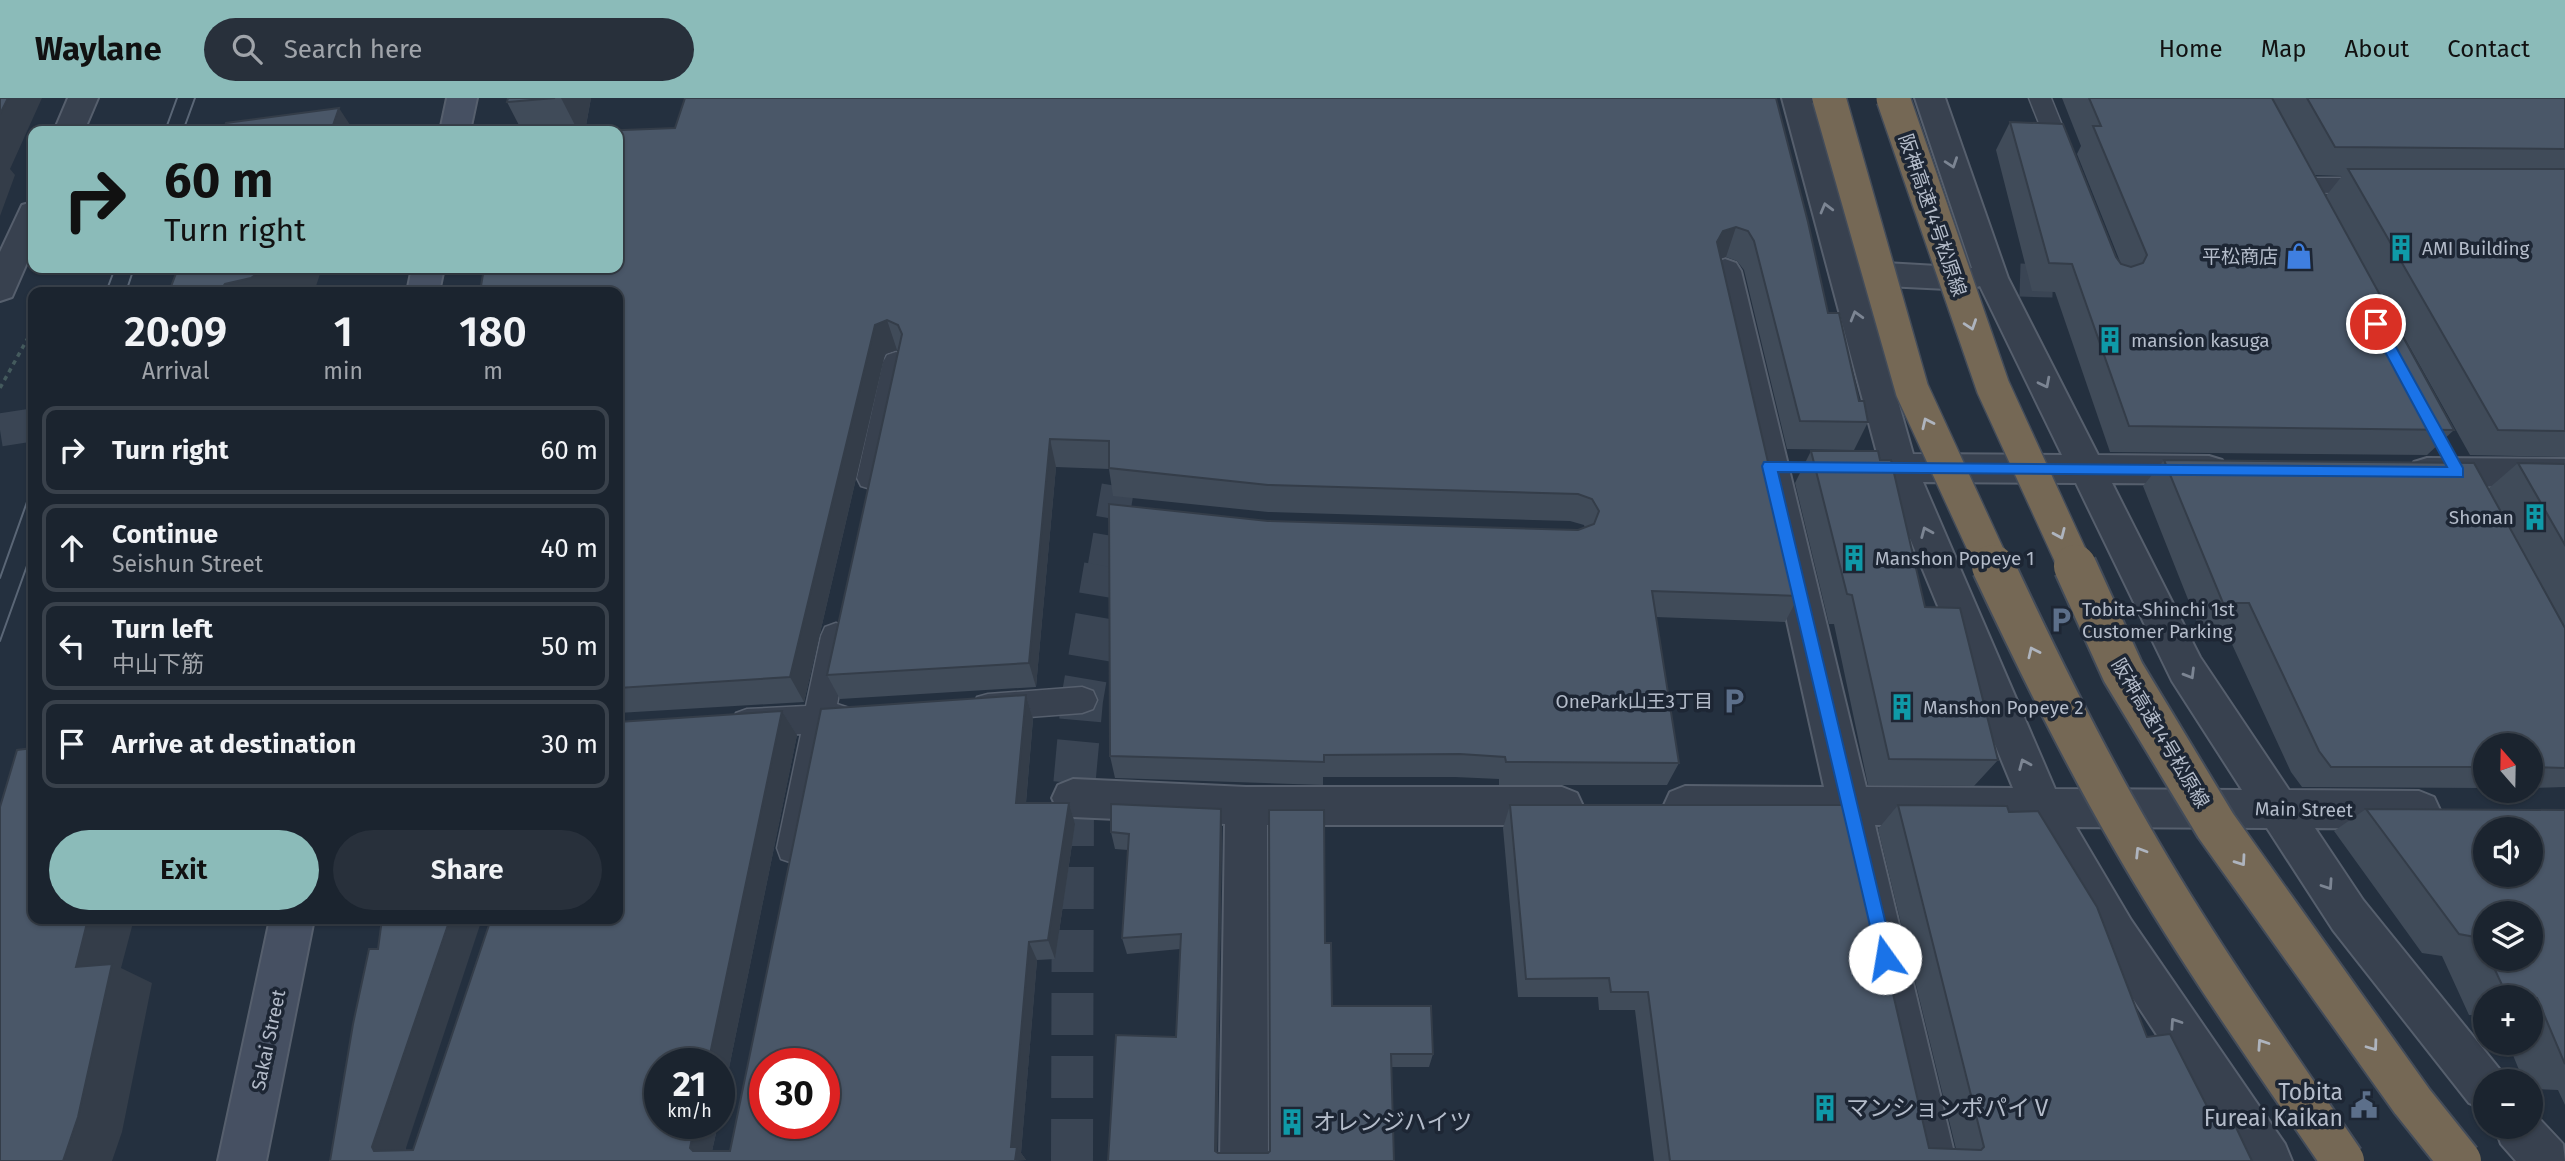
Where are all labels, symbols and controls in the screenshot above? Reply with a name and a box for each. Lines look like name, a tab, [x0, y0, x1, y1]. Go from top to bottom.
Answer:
search box	[204, 18, 694, 81]
text: Waylane	[35, 29, 162, 69]
icon: search	[228, 30, 266, 68]
text: Search here	[284, 34, 423, 65]
text: Home	[2159, 35, 2223, 63]
text: Map	[2261, 35, 2307, 63]
text: About	[2345, 35, 2409, 63]
text: Contact	[2447, 35, 2530, 63]
street label: 阪神高速14号松原線	[1894, 131, 1971, 299]
text: 60 m	[164, 151, 273, 210]
icon: right	[49, 154, 140, 245]
one-way arrow	[1944, 156, 1958, 168]
one-way arrow	[1820, 202, 1834, 214]
text: Turn right	[164, 211, 306, 249]
building icon: AMI Building	[2386, 233, 2416, 263]
place label: AMI Building	[2422, 237, 2530, 260]
shop icon: 平松商店	[2284, 241, 2314, 271]
place label: 平松商店	[2202, 245, 2278, 268]
pin	[2346, 294, 2406, 354]
icon: arrive	[2357, 305, 2395, 343]
text: 20:09	[124, 307, 227, 357]
text: 1	[334, 307, 353, 357]
text: 180	[459, 307, 527, 357]
one-way arrow	[1849, 310, 1864, 322]
one-way arrow	[1963, 318, 1977, 330]
building icon: mansion kasuga	[2095, 325, 2125, 355]
place label: mansion kasuga	[2131, 329, 2270, 352]
text: Arrival	[142, 357, 209, 385]
text: min	[323, 357, 363, 385]
text: m	[483, 357, 503, 385]
one-way arrow	[2036, 376, 2050, 388]
one-way arrow	[1921, 418, 1935, 430]
icon: right	[53, 431, 91, 469]
text: Turn right	[112, 435, 229, 466]
text: 60 m	[540, 435, 598, 466]
building icon: Shonan	[2520, 502, 2550, 532]
place label: Shonan	[2449, 506, 2514, 529]
text: Continue	[112, 519, 218, 550]
one-way arrow	[1920, 526, 1934, 539]
one-way arrow	[2052, 527, 2066, 539]
icon: ahead	[53, 529, 91, 567]
text: 40 m	[540, 533, 598, 564]
building icon: Manshon Popeye 1	[1839, 543, 1869, 573]
place label: Manshon Popeye 1	[1875, 547, 2035, 570]
text: Seishun Street	[112, 550, 263, 578]
place label: Tobita-Shinchi 1st Customer Parking	[2082, 598, 2235, 643]
parking icon: Tobita-Shinchi 1st Customer Parking	[2046, 605, 2076, 635]
text: Turn left	[112, 614, 213, 645]
icon: left	[53, 627, 91, 665]
text: 50 m	[541, 631, 598, 662]
one-way arrow	[2027, 647, 2041, 659]
text: 中山下筋	[112, 650, 204, 678]
street label: 阪神高速14号松原線	[2107, 654, 2214, 812]
one-way arrow	[2181, 666, 2194, 679]
parking icon: OnePark山王3丁目	[1719, 686, 1749, 716]
place label: OnePark山王3丁目	[1555, 690, 1713, 713]
building icon: Manshon Popeye 2	[1887, 692, 1917, 722]
place label: Manshon Popeye 2	[1923, 696, 2084, 719]
icon: arrive	[53, 725, 91, 763]
text: Arrive at destination	[112, 729, 356, 760]
text: 30 m	[541, 729, 598, 760]
north arrow	[2473, 733, 2543, 803]
map controls	[2473, 733, 2543, 1139]
one-way arrow	[2018, 759, 2032, 771]
street label: Main Street	[2255, 797, 2353, 822]
button: sound	[2473, 817, 2543, 887]
button: Exit	[49, 830, 319, 910]
button: Share	[333, 830, 602, 910]
one-way arrow	[2136, 847, 2149, 860]
one-way arrow	[2233, 853, 2245, 866]
one-way arrow	[2320, 877, 2333, 890]
button: layers	[2473, 901, 2543, 971]
position arrow	[1848, 921, 1922, 995]
button: +	[2473, 985, 2543, 1055]
street label: Sakai Street	[247, 987, 290, 1093]
one-way arrow	[2171, 1018, 2183, 1031]
one-way arrow	[2365, 1038, 2377, 1051]
one-way arrow	[2257, 1039, 2270, 1052]
speed limit sign: 30	[749, 1048, 840, 1139]
text: 21	[673, 1063, 706, 1105]
button: −	[2473, 1069, 2543, 1139]
place label: Tobita Fureai Kaikan	[2204, 1078, 2343, 1132]
public building icon: Tobita Fureai Kaikan	[2349, 1090, 2379, 1120]
building icon: マンションポパイⅤ	[1810, 1093, 1840, 1123]
place label: マンションポパイⅤ	[1846, 1094, 2053, 1122]
text: km/h	[667, 1100, 712, 1122]
building icon: オレンジハイツ	[1277, 1107, 1307, 1137]
place label: オレンジハイツ	[1313, 1108, 1472, 1136]

